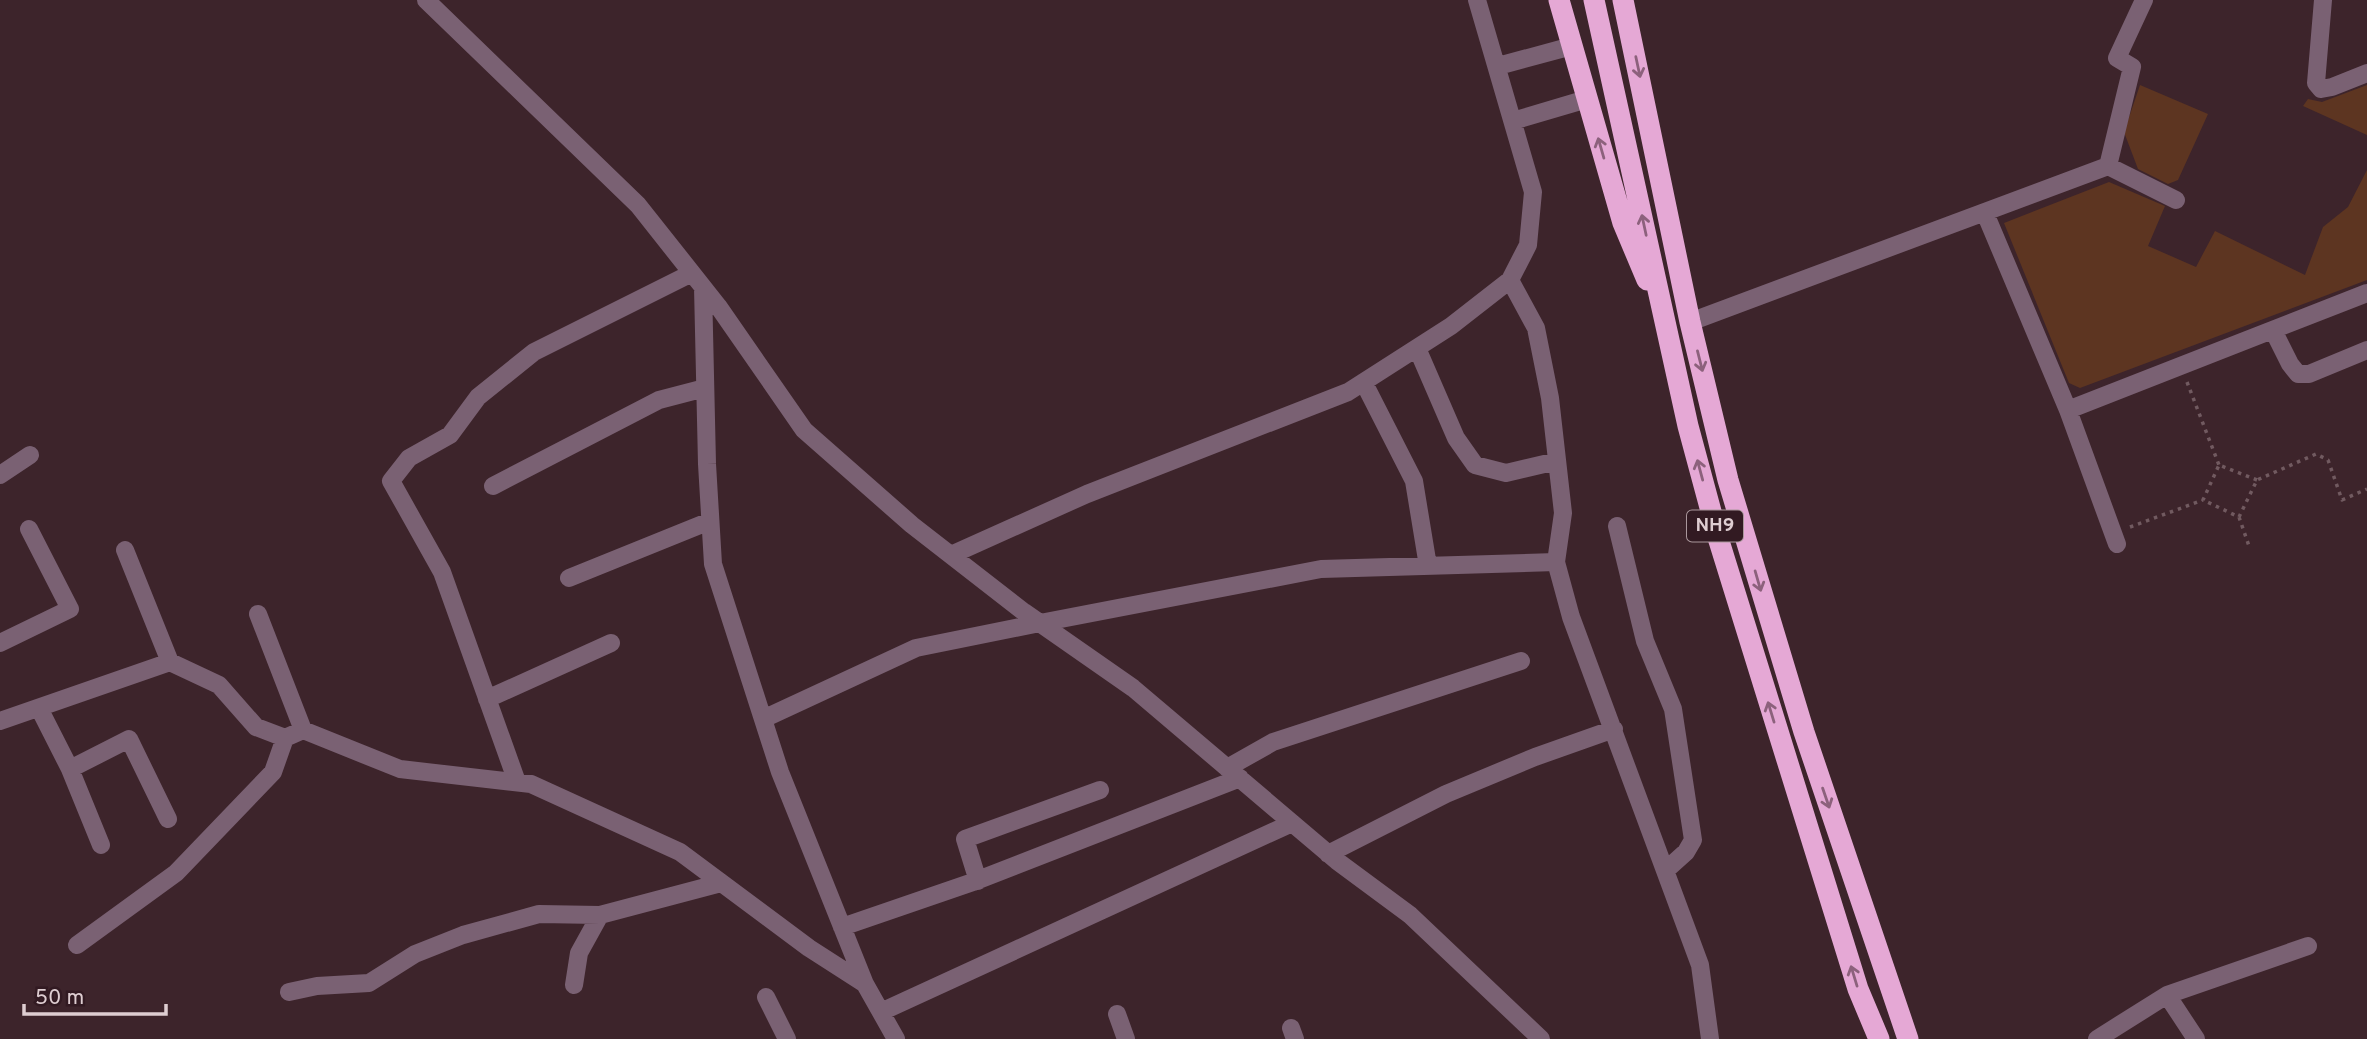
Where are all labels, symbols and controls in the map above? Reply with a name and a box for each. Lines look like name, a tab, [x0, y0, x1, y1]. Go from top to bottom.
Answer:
one-way arrow	[1631, 55, 1645, 78]
one-way arrow	[1594, 137, 1607, 159]
one-way arrow	[1637, 214, 1651, 237]
one-way arrow	[1693, 349, 1707, 372]
one-way arrow	[1692, 460, 1705, 482]
road number: NH9	[1687, 510, 1743, 541]
one-way arrow	[1752, 570, 1765, 592]
one-way arrow	[1763, 701, 1776, 723]
one-way arrow	[1821, 787, 1833, 809]
one-way arrow	[1846, 965, 1859, 987]
scale bar	[24, 972, 166, 1016]
text: 50 m	[35, 985, 84, 1012]

